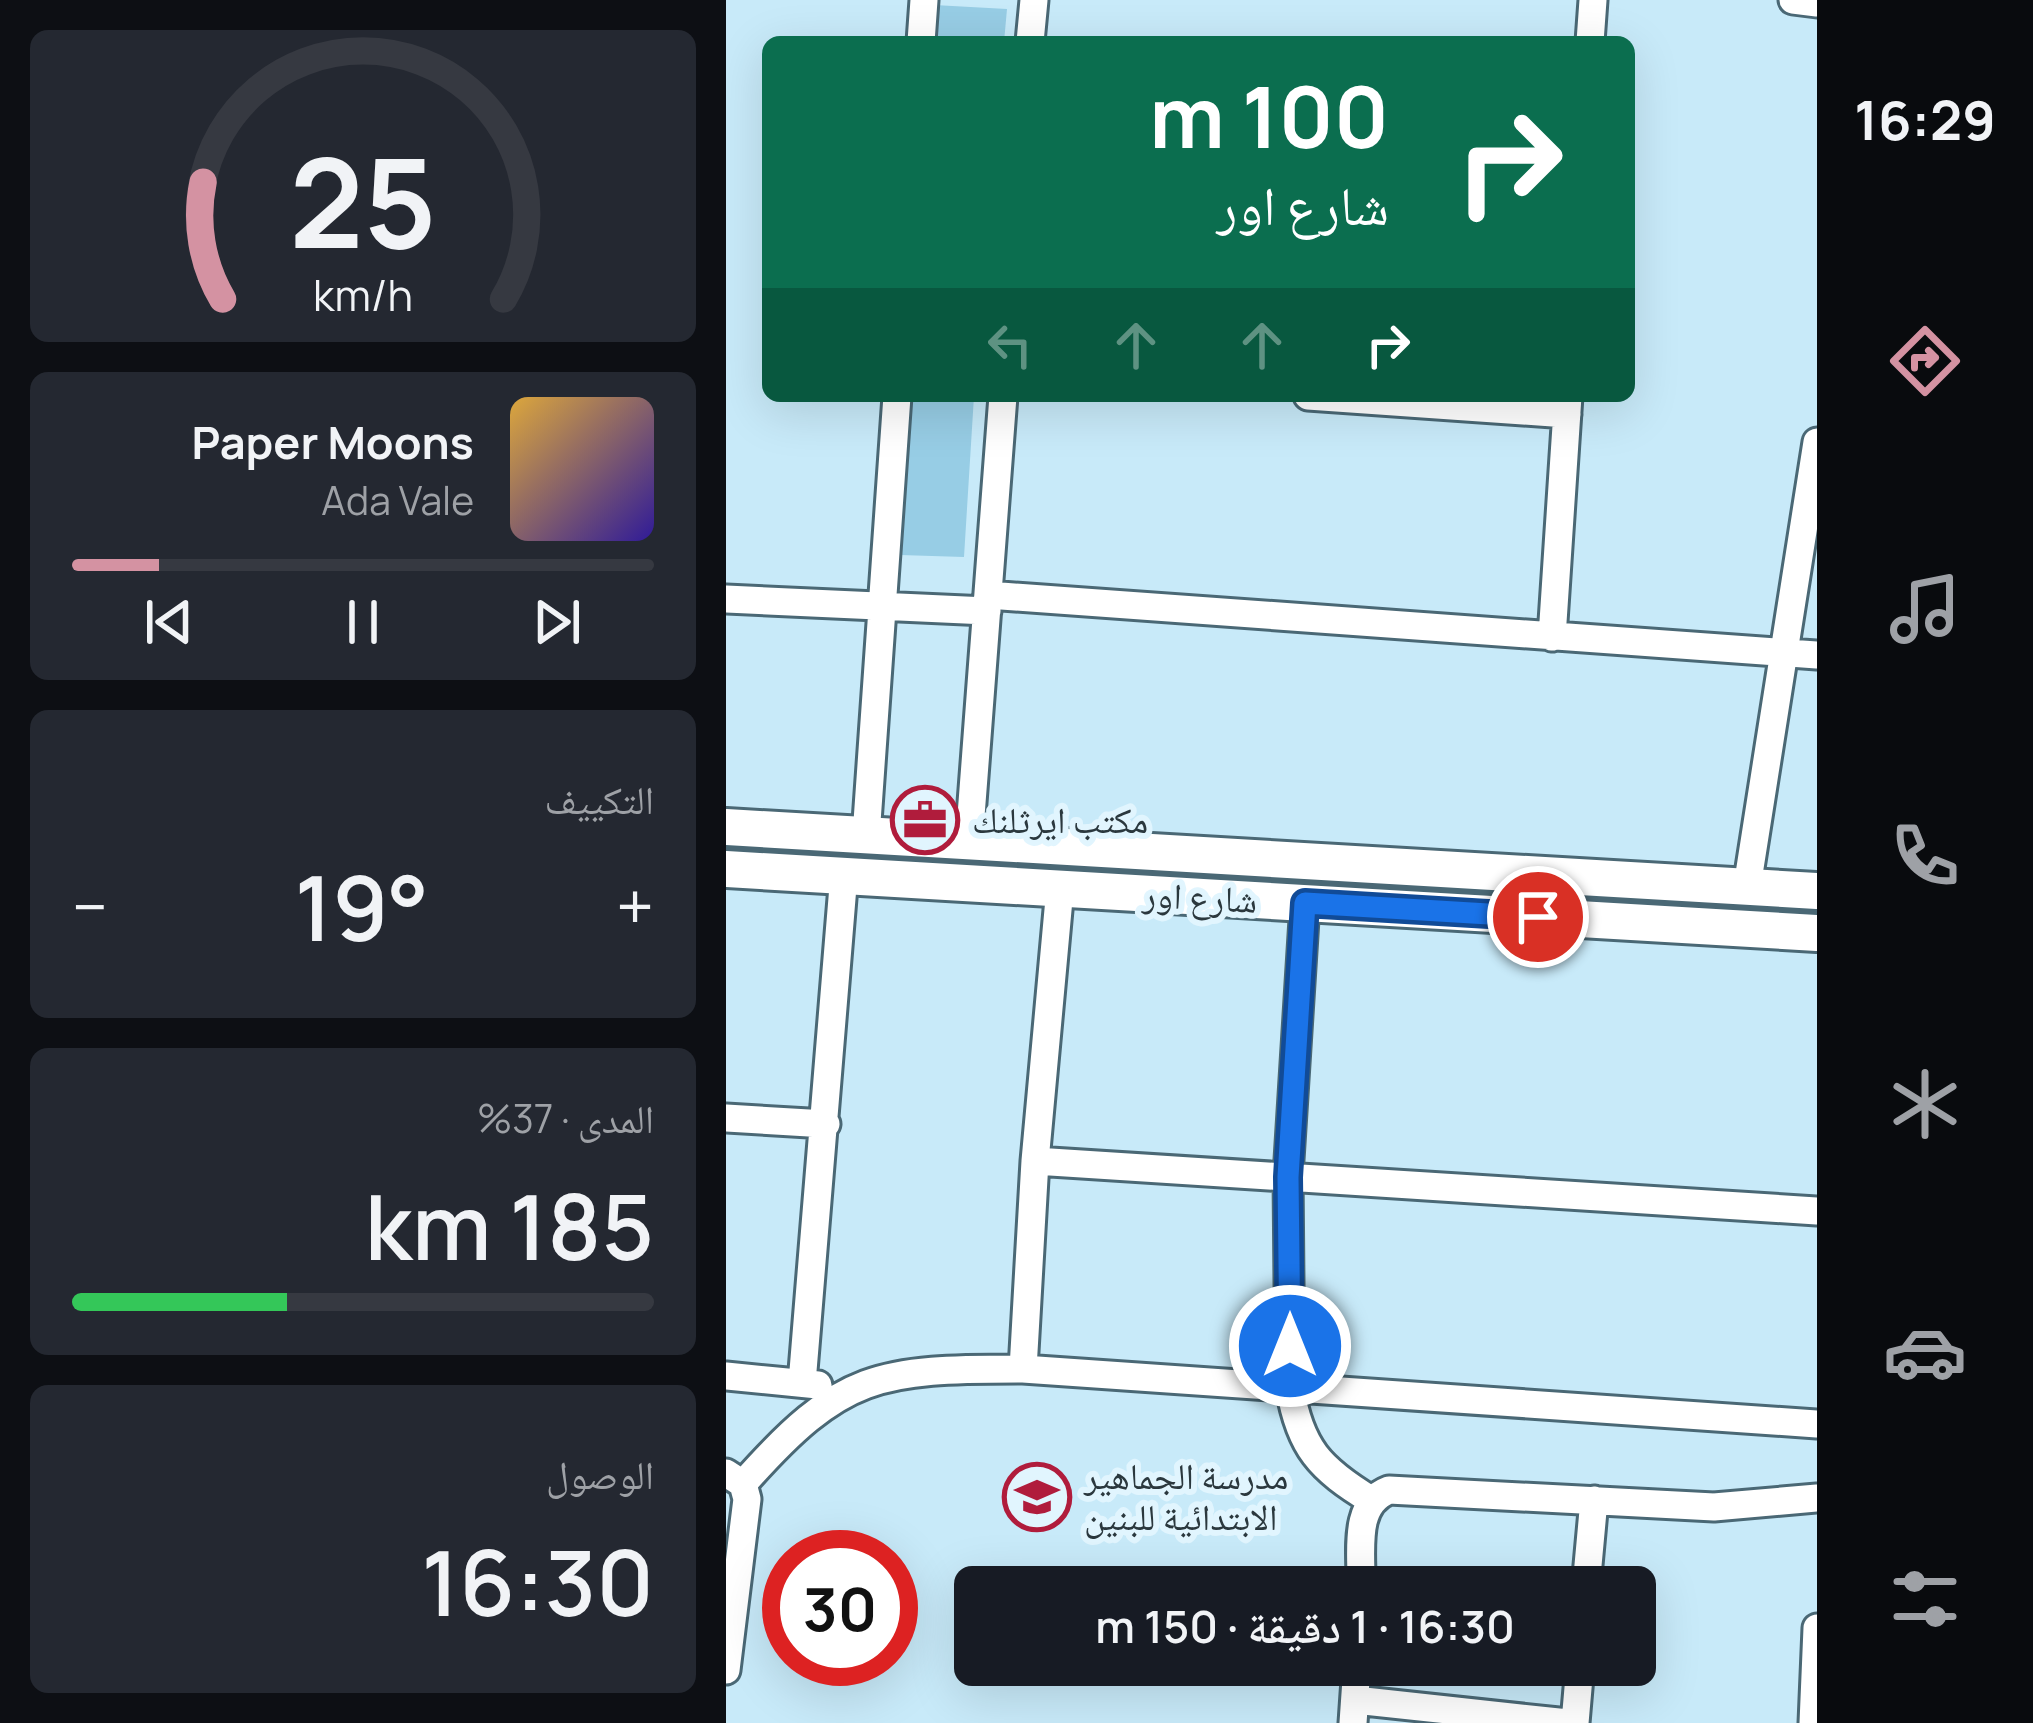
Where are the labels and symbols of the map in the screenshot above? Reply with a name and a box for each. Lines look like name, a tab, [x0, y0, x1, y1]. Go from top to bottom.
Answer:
office icon: مكتب ايرثلنك	[890, 785, 960, 855]
place label: مكتب ايرثلنك	[972, 795, 1148, 844]
pin	[1487, 866, 1589, 968]
street label: شارع اور	[1140, 869, 1259, 924]
position arrow	[1227, 1283, 1353, 1409]
place label: مدرسة الجماهير الابتدائية للبنين	[1083, 1451, 1288, 1541]
school or university icon: مدرسة الجماهير الابتدائية للبنين	[1002, 1462, 1072, 1532]
speed limit sign: 30	[762, 1530, 918, 1686]

